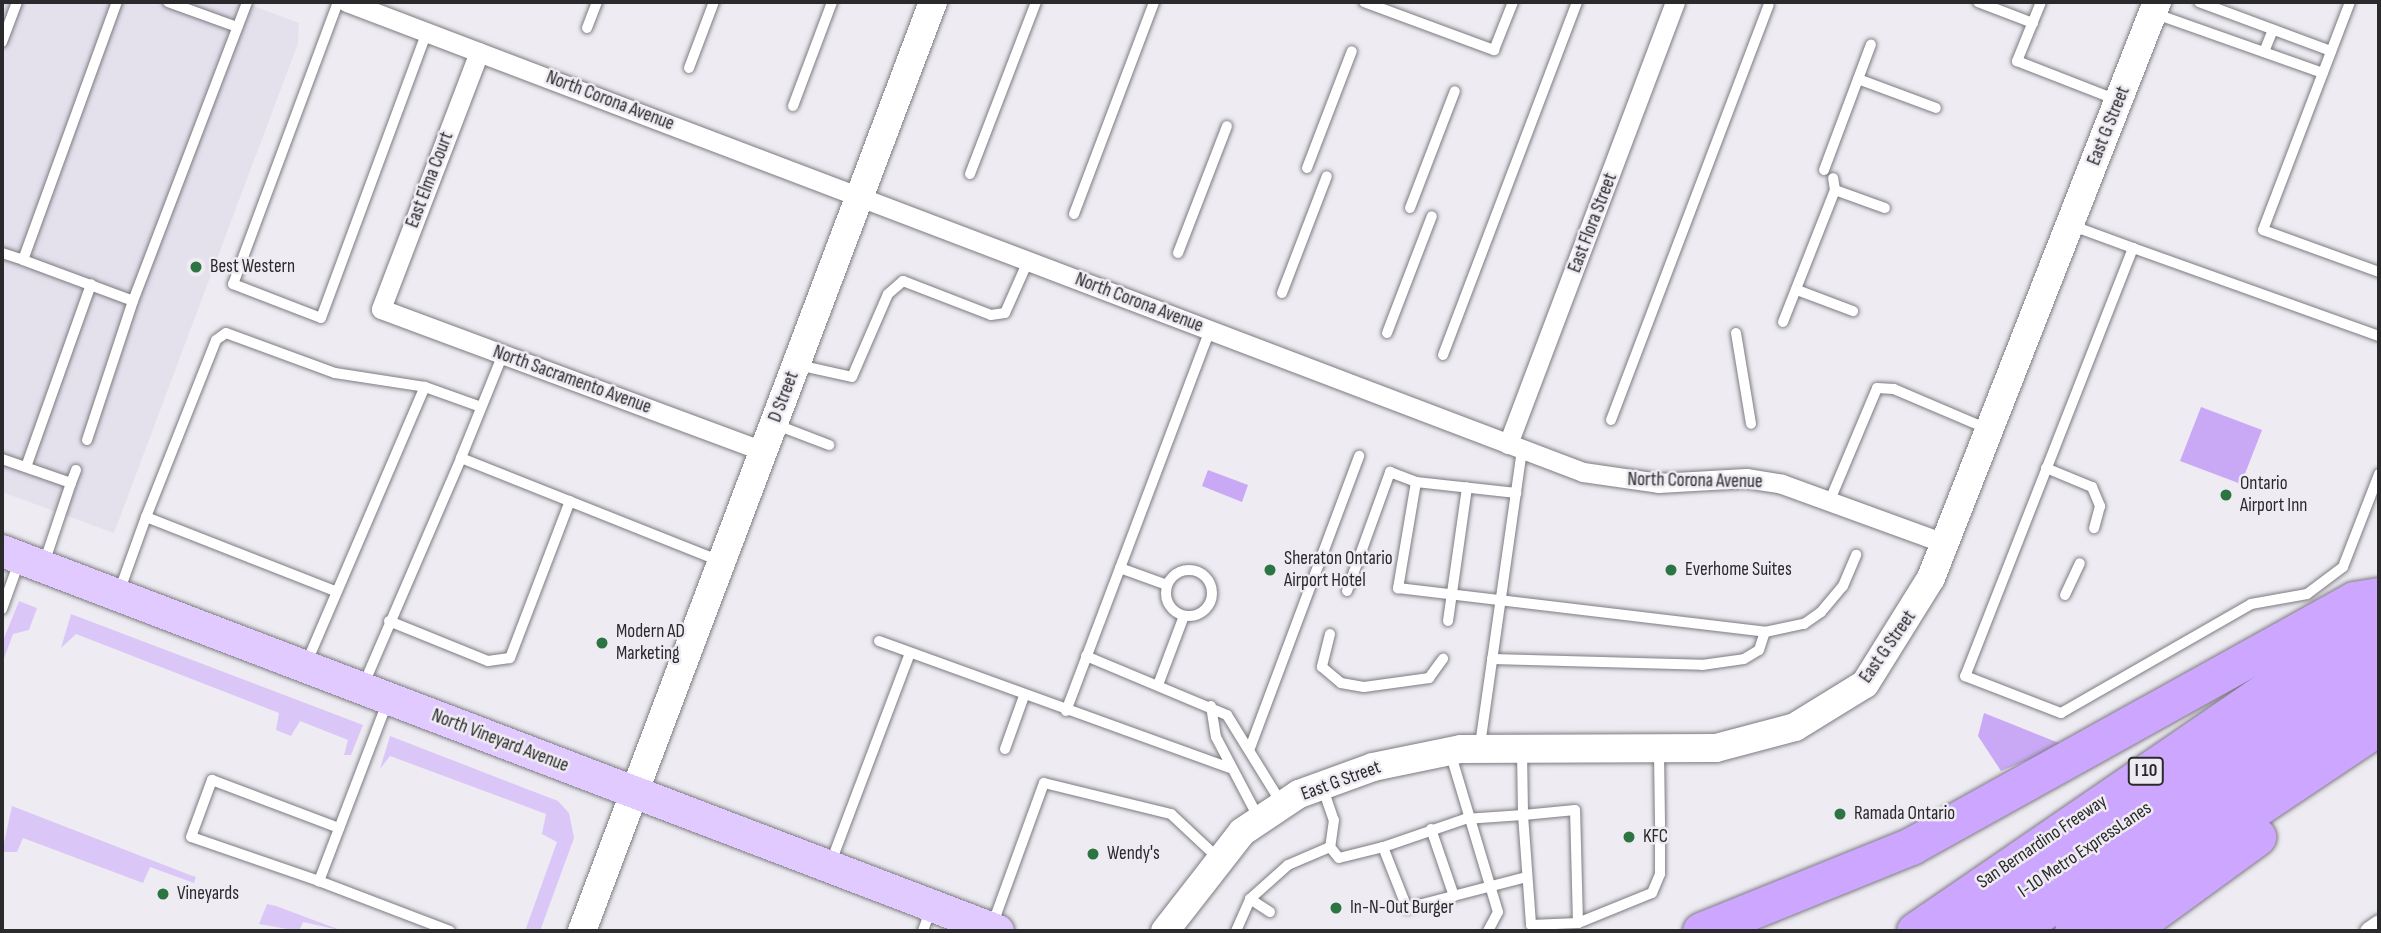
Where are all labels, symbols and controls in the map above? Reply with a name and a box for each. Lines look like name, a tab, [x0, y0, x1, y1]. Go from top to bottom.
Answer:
street label: North Corona Avenue	[543, 66, 677, 136]
street label: East G Street	[2083, 83, 2135, 169]
street label: East Elma Court	[401, 129, 459, 231]
street label: East Flora Street	[1564, 170, 1622, 276]
place label: Best Western	[210, 256, 295, 278]
marker: Best Western	[188, 259, 204, 275]
street label: North Corona Avenue	[1072, 268, 1206, 338]
street label: North Sacramento Avenue	[490, 341, 654, 419]
street label: D Street	[764, 368, 804, 426]
street label: North Corona Avenue	[1627, 468, 1763, 494]
place label: Ontario Airport Inn	[2240, 473, 2307, 517]
marker: Ontario Airport Inn	[2218, 487, 2234, 503]
place label: Sheraton Ontario Airport Hotel	[1284, 548, 1393, 592]
place label: Everhome Suites	[1685, 559, 1792, 581]
marker: Sheraton Ontario Airport Hotel	[1262, 562, 1278, 578]
marker: Everhome Suites	[1663, 562, 1679, 578]
street label: East G Street	[1855, 606, 1921, 688]
place label: Modern AD Marketing	[616, 621, 685, 665]
marker: Modern AD Marketing	[594, 635, 610, 651]
street label: North Vineyard Avenue	[428, 704, 572, 778]
street label: East G Street	[1298, 756, 1384, 806]
road number: I 10	[2127, 756, 2165, 786]
street label: San Bernardino Freeway	[1973, 790, 2111, 894]
street label: I-10 Metro ExpressLanes	[2014, 797, 2156, 903]
place label: Ramada Ontario	[1854, 803, 1955, 825]
marker: Ramada Ontario	[1832, 806, 1848, 822]
place label: KFC	[1643, 826, 1668, 848]
marker: KFC	[1621, 829, 1637, 845]
place label: Wendy's	[1107, 843, 1160, 865]
marker: Wendy's	[1085, 846, 1101, 862]
place label: Vineyards	[177, 883, 239, 905]
marker: Vineyards	[155, 886, 171, 902]
place label: In-N-Out Burger	[1350, 897, 1454, 919]
marker: In-N-Out Burger	[1328, 900, 1344, 916]

